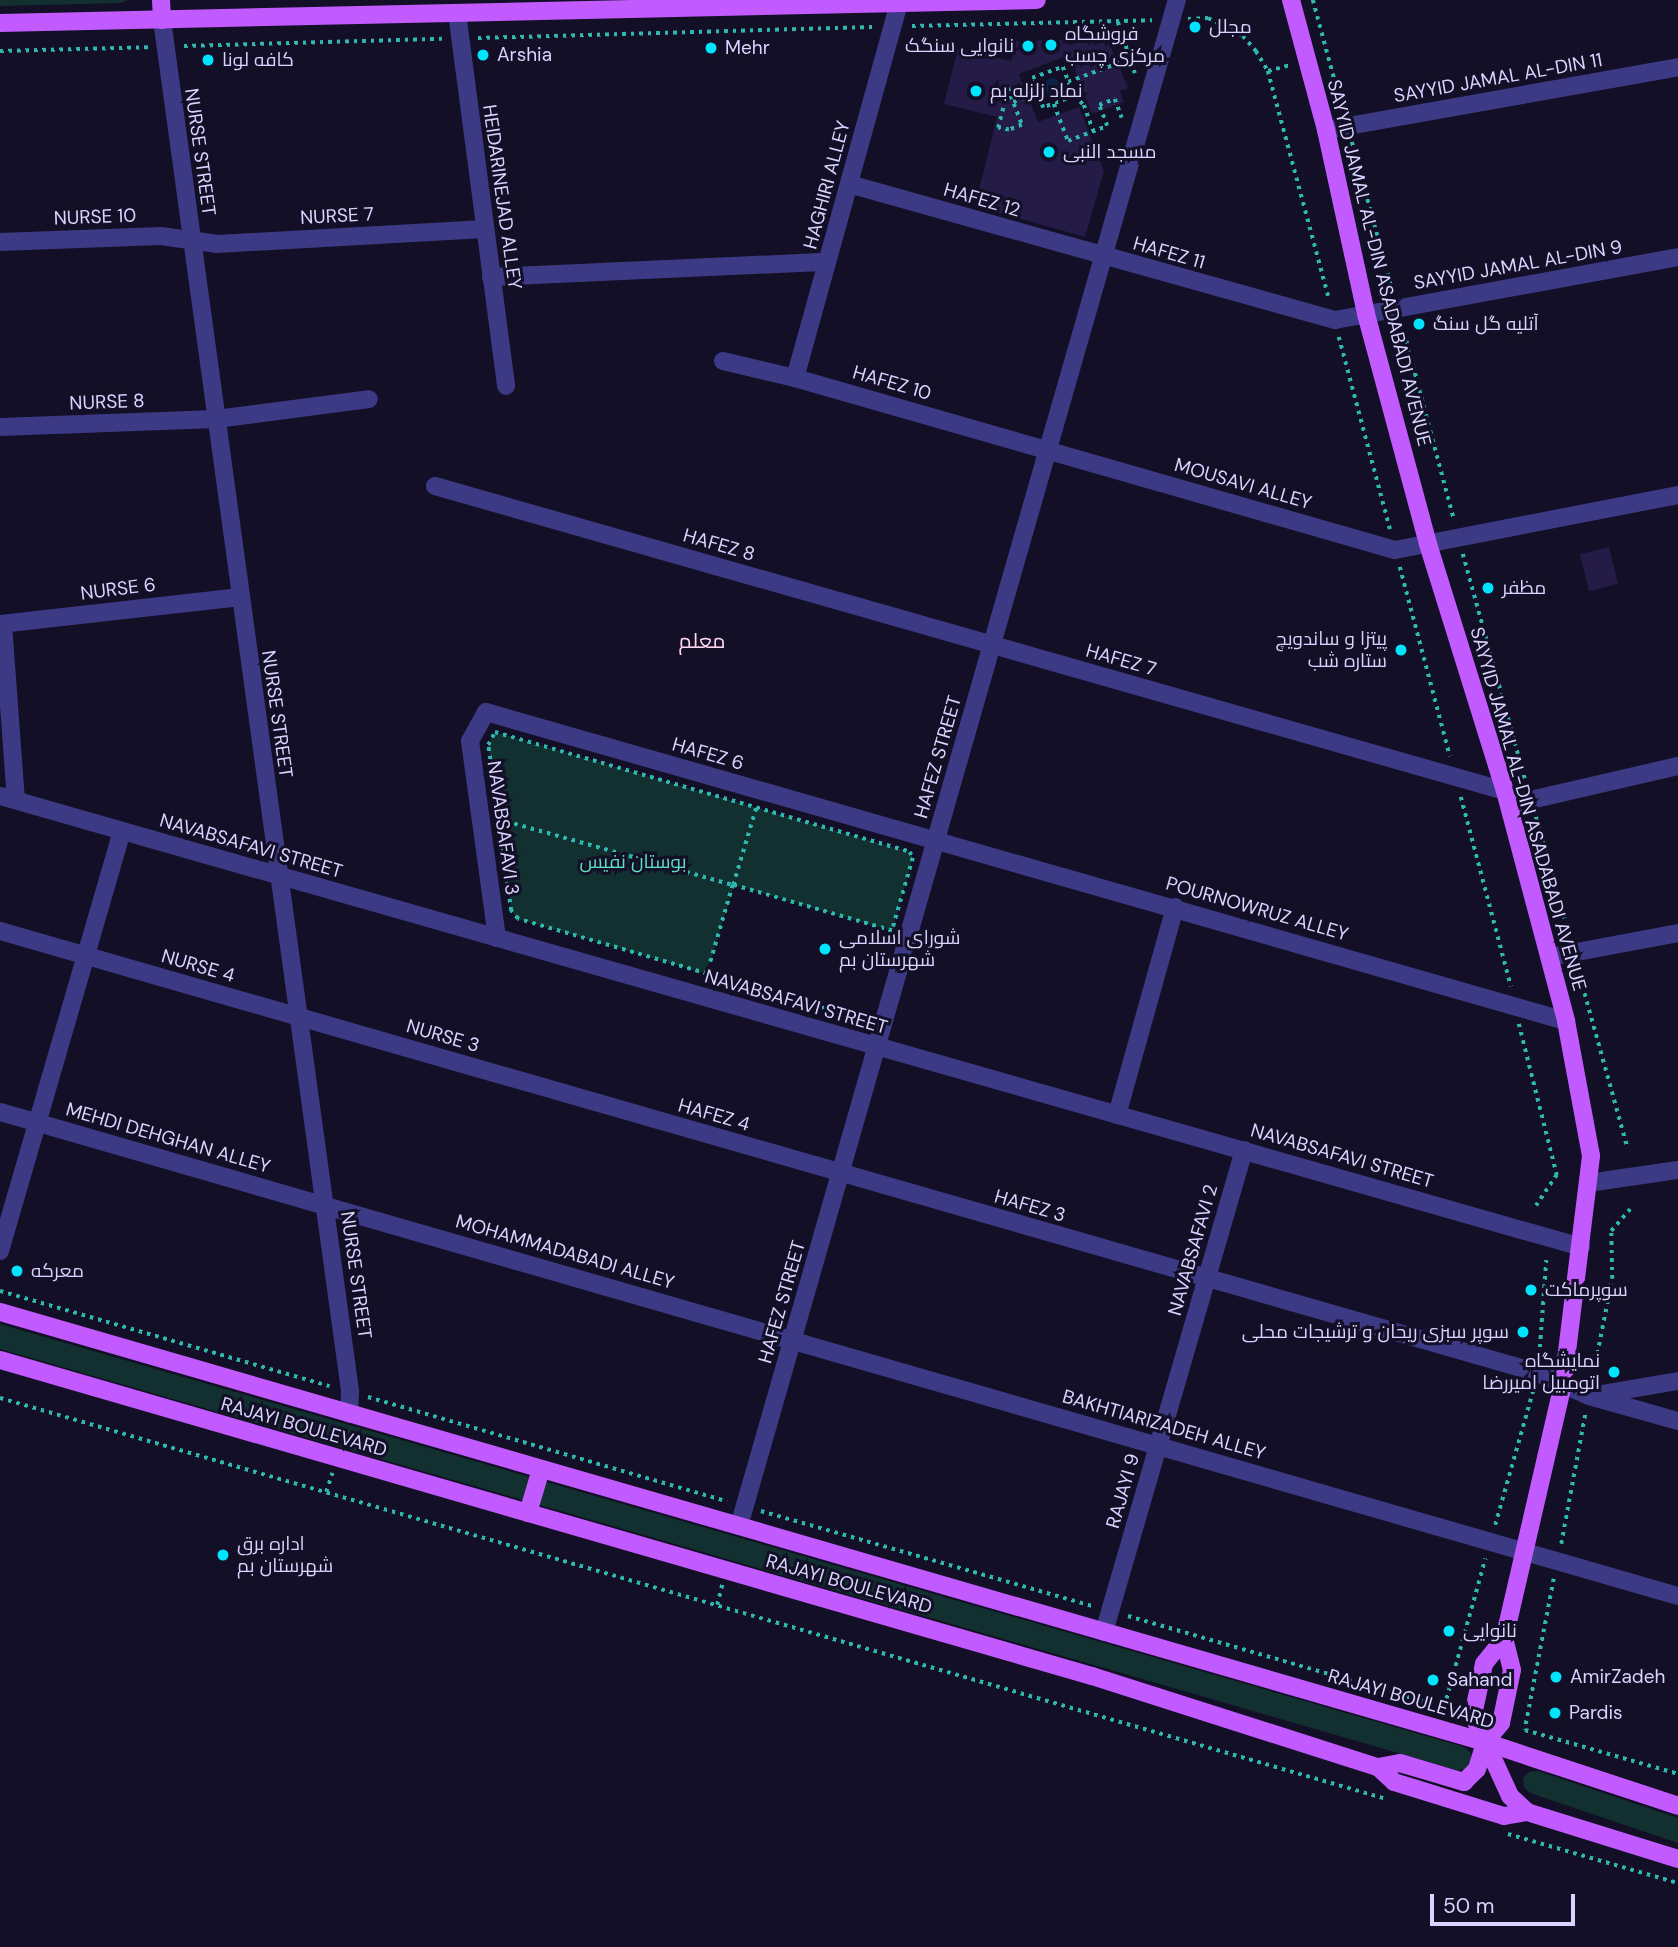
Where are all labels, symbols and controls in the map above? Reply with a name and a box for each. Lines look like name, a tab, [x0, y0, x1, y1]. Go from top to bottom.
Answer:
place label: مجلل	[1209, 16, 1252, 38]
marker: مجلل	[1187, 19, 1203, 35]
place label: فروشگاه مرکزی چسب	[1065, 23, 1165, 67]
place label: نانوایی سنگک	[905, 35, 1014, 57]
place label: Mehr	[725, 37, 770, 59]
marker: فروشگاه مرکزی چسب	[1043, 37, 1059, 53]
marker: نانوایی سنگک	[1020, 38, 1036, 54]
marker: Mehr	[703, 40, 719, 56]
place label: Arshia	[497, 44, 552, 66]
marker: Arshia	[475, 47, 491, 63]
street label: SAYYID JAMAL AL-DIN 11	[1392, 48, 1604, 108]
place label: کافه لونا	[222, 49, 294, 71]
marker: کافه لونا	[200, 52, 216, 68]
street label: SAYYID JAMAL AL-DIN ASADABADI AVENUE	[1322, 77, 1436, 449]
place label: نماد زلزله بم	[990, 80, 1083, 102]
marker: نماد زلزله بم	[968, 83, 984, 99]
street label: NURSE STREET	[180, 87, 220, 217]
street label: HEIDARINEJAD ALLEY	[478, 103, 526, 291]
street label: HAGHIRI ALLEY	[799, 118, 855, 252]
place label: مسجد النبی	[1063, 141, 1157, 163]
marker: مسجد النبی	[1041, 144, 1057, 160]
street label: HAFEZ 12	[941, 178, 1023, 222]
street label: NURSE 7	[300, 203, 374, 229]
street label: NURSE 10	[53, 204, 137, 230]
street label: HAFEZ 11	[1130, 232, 1208, 274]
street label: SAYYID JAMAL AL-DIN 9	[1412, 235, 1624, 295]
place label: آتلیه گل سنگ	[1433, 313, 1539, 335]
marker: آتلیه گل سنگ	[1411, 316, 1427, 332]
street label: HAFEZ 10	[850, 361, 934, 405]
street label: NURSE 8	[69, 389, 145, 415]
street label: MOUSAVI ALLEY	[1172, 454, 1314, 514]
street label: HAFEZ 8	[681, 524, 757, 566]
street label: NURSE 6	[79, 573, 157, 605]
place label: مظفر	[1502, 577, 1546, 599]
marker: مظفر	[1480, 580, 1496, 596]
street label: SAYYID JAMAL AL-DIN ASADABADI AVENUE	[1465, 625, 1591, 993]
district label: معلم	[678, 628, 726, 654]
place label: پیتزا و ساندویچ ستاره شب	[1276, 628, 1387, 672]
street label: HAFEZ 7	[1083, 639, 1159, 681]
marker: پیتزا و ساندویچ ستاره شب	[1393, 642, 1409, 658]
street label: NURSE STREET	[257, 649, 297, 779]
street label: HAFEZ STREET	[910, 693, 966, 821]
street label: HAFEZ 6	[669, 733, 747, 775]
street label: NAVABSAFAVI 3	[482, 759, 524, 897]
street label: NAVABSAFAVI STREET	[157, 809, 345, 883]
park label: بوستان نفیس	[579, 851, 687, 873]
street label: POURNOWRUZ ALLEY	[1163, 872, 1351, 946]
place label: شورای اسلامی شهرستان بم	[839, 927, 960, 971]
marker: شورای اسلامی شهرستان بم	[817, 941, 833, 957]
street label: NURSE 4	[159, 945, 237, 987]
street label: NAVABSAFAVI STREET	[702, 965, 890, 1039]
street label: NURSE 3	[404, 1015, 482, 1057]
street label: HAFEZ 4	[676, 1094, 752, 1136]
street label: MEHDI DEHGHAN ALLEY	[63, 1098, 273, 1178]
street label: NAVABSAFAVI STREET	[1248, 1119, 1436, 1193]
street label: NAVABSAFAVI 2	[1163, 1182, 1223, 1318]
street label: HAFEZ 3	[992, 1185, 1068, 1227]
street label: NURSE STREET	[336, 1210, 376, 1340]
street label: MOHAMMADABADI ALLEY	[453, 1210, 677, 1294]
street label: HAFEZ STREET	[754, 1238, 810, 1366]
place label: معرکه	[31, 1260, 84, 1282]
marker: معرکه	[9, 1263, 25, 1279]
place label: سوپرماکت	[1545, 1279, 1628, 1301]
marker: سوپرماکت	[1523, 1282, 1539, 1298]
place label: سوپر سبزی ریحان و ترشیجات محلی	[1242, 1321, 1509, 1343]
marker: سوپر سبزی ریحان و ترشیجات محلی	[1515, 1324, 1531, 1340]
place label: نمایشگاه اتومبیل امیررضا	[1482, 1350, 1600, 1394]
marker: نمایشگاه اتومبیل امیررضا	[1606, 1364, 1622, 1380]
street label: BAKHTIARIZADEH ALLEY	[1060, 1385, 1268, 1465]
street label: RAJAYI BOULEVARD	[218, 1392, 390, 1462]
street label: RAJAYI 9	[1101, 1451, 1145, 1531]
place label: اداره برق شهرستان بم	[237, 1533, 333, 1577]
marker: اداره برق شهرستان بم	[215, 1547, 231, 1563]
street label: RAJAYI BOULEVARD	[763, 1549, 935, 1619]
place label: نانوایی	[1463, 1620, 1517, 1642]
marker: نانوایی	[1441, 1623, 1457, 1639]
street label: RAJAYI BOULEVARD	[1325, 1664, 1497, 1734]
place label: AmirZadeh	[1570, 1666, 1665, 1688]
place label: Sahand	[1447, 1669, 1512, 1691]
marker: AmirZadeh	[1548, 1669, 1564, 1685]
marker: Sahand	[1425, 1672, 1441, 1688]
place label: Pardis	[1569, 1702, 1623, 1724]
marker: Pardis	[1547, 1705, 1563, 1721]
scale bar	[1433, 1881, 1578, 1925]
text: 50 m	[1443, 1892, 1494, 1920]

